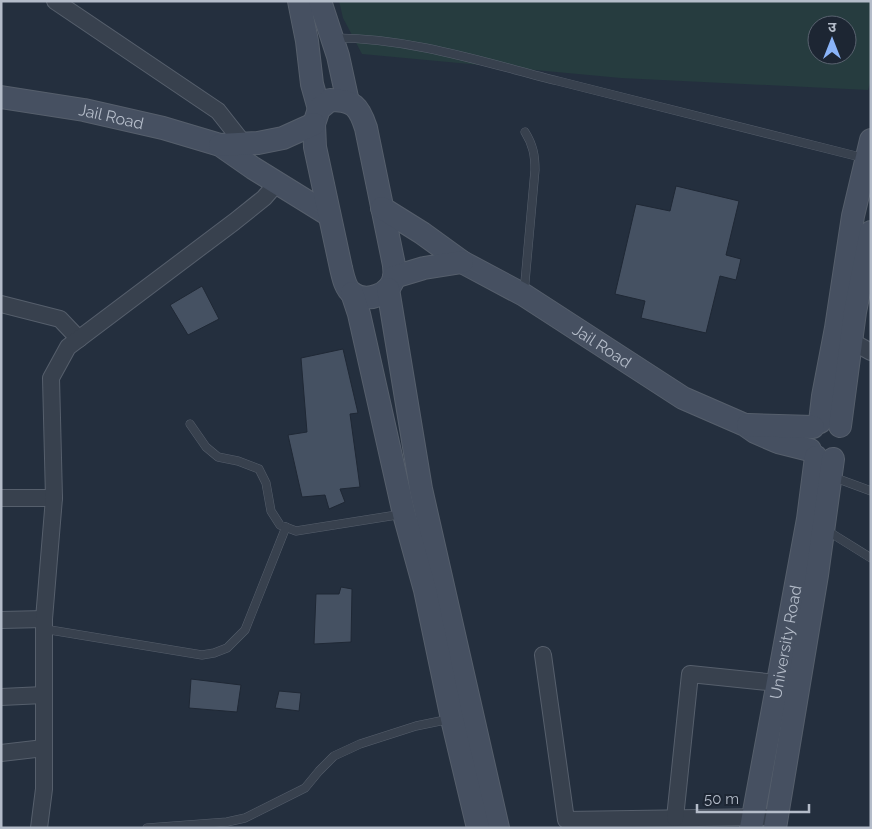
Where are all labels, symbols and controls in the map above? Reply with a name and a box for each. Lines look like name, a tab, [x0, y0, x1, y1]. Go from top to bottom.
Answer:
north arrow	[807, 15, 857, 65]
text: उ	[828, 19, 837, 35]
street label: Jail Road	[77, 100, 146, 133]
street label: Jail Road	[569, 320, 635, 372]
street label: University Road	[765, 584, 805, 701]
scale bar	[697, 782, 810, 814]
text: 50 m	[704, 790, 739, 808]

